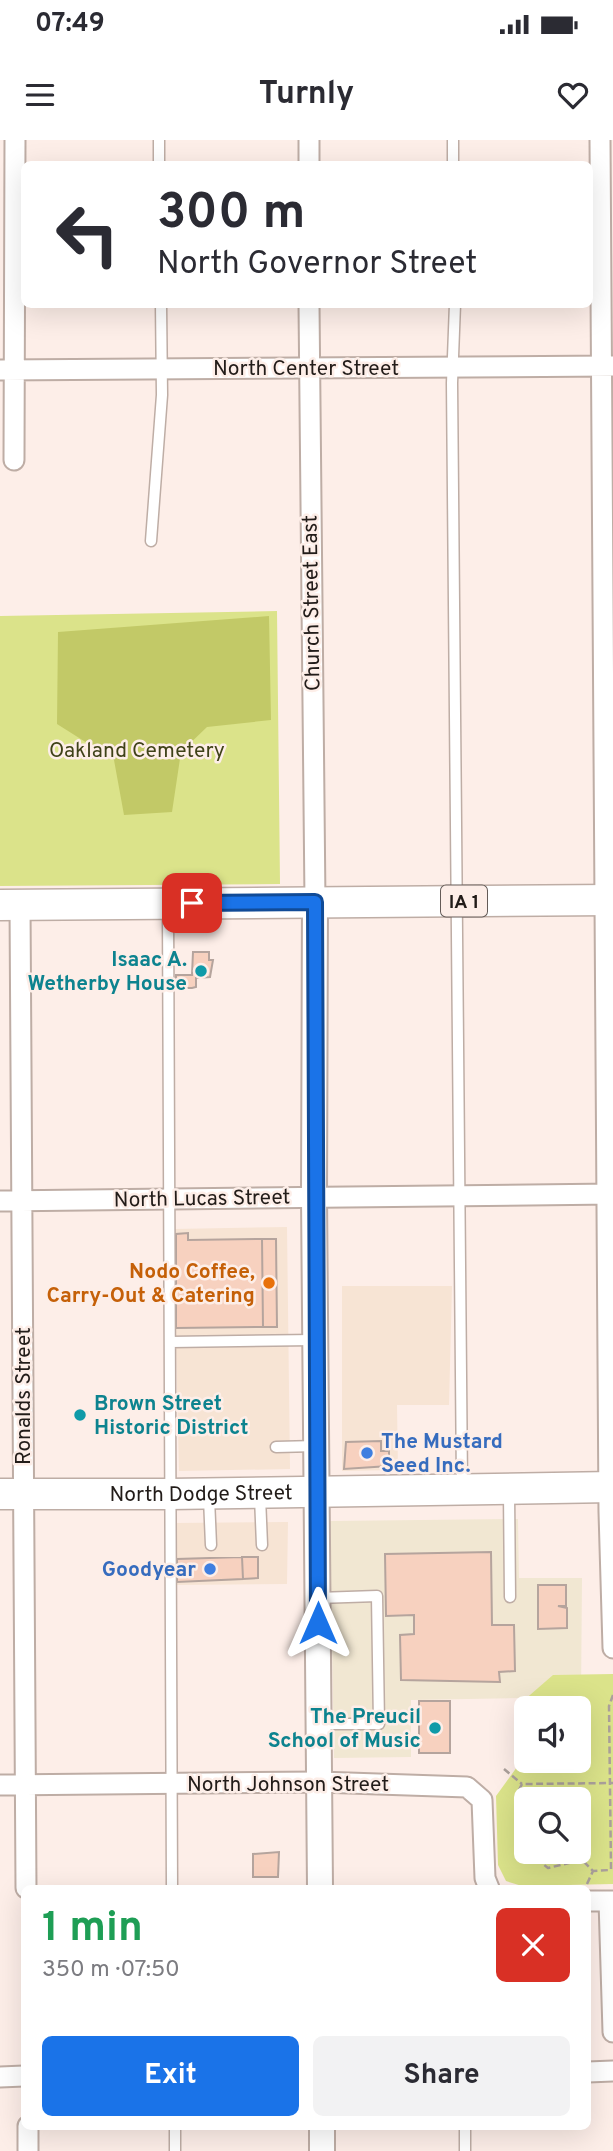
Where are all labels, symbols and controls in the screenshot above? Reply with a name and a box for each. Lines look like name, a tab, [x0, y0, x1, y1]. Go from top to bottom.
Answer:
text: 07:49	[35, 8, 105, 41]
text: Turnly	[259, 75, 354, 115]
icon: menu	[21, 76, 59, 114]
icon: heart	[554, 76, 592, 114]
text: 300 m	[157, 184, 305, 246]
icon: left	[42, 189, 133, 280]
text: North Governor Street	[157, 245, 477, 285]
street label: North Center Street	[213, 356, 399, 383]
street label: Church Street East	[297, 515, 328, 691]
park label: Oakland Cemetery	[49, 738, 225, 765]
pin	[162, 873, 222, 933]
icon: arrive	[173, 884, 211, 922]
road number: IA 1	[441, 886, 487, 916]
place label: Isaac A. Wetherby House	[27, 947, 187, 998]
marker: Isaac A. Wetherby House	[193, 963, 209, 979]
street label: North Lucas Street	[113, 1184, 291, 1215]
place label: Nodo Coffee, Carry-Out & Catering	[47, 1259, 255, 1310]
marker: Nodo Coffee, Carry-Out & Catering	[261, 1275, 277, 1291]
street label: Ronalds Street	[11, 1327, 38, 1465]
place label: Brown Street Historic District	[94, 1391, 249, 1442]
marker: Brown Street Historic District	[72, 1407, 88, 1423]
place label: The Mustard Seed Inc.	[381, 1429, 503, 1480]
marker: The Mustard Seed Inc.	[359, 1445, 375, 1461]
street label: North Dodge Street	[109, 1480, 293, 1509]
place label: Goodyear	[102, 1557, 196, 1584]
marker: Goodyear	[202, 1561, 218, 1577]
position arrow	[281, 1586, 355, 1660]
map controls	[514, 1696, 591, 1864]
button: sound	[514, 1696, 591, 1773]
place label: The Preucil School of Music	[268, 1704, 421, 1755]
marker: The Preucil School of Music	[427, 1720, 443, 1736]
street label: North Johnson Street	[187, 1772, 389, 1799]
button: search	[514, 1787, 591, 1864]
text: 1 min	[42, 1903, 143, 1956]
button: close	[496, 1908, 570, 1982]
text: 350 m · 07:50	[42, 1956, 180, 1985]
button: Exit	[42, 2036, 299, 2116]
button: Share	[313, 2036, 570, 2116]

